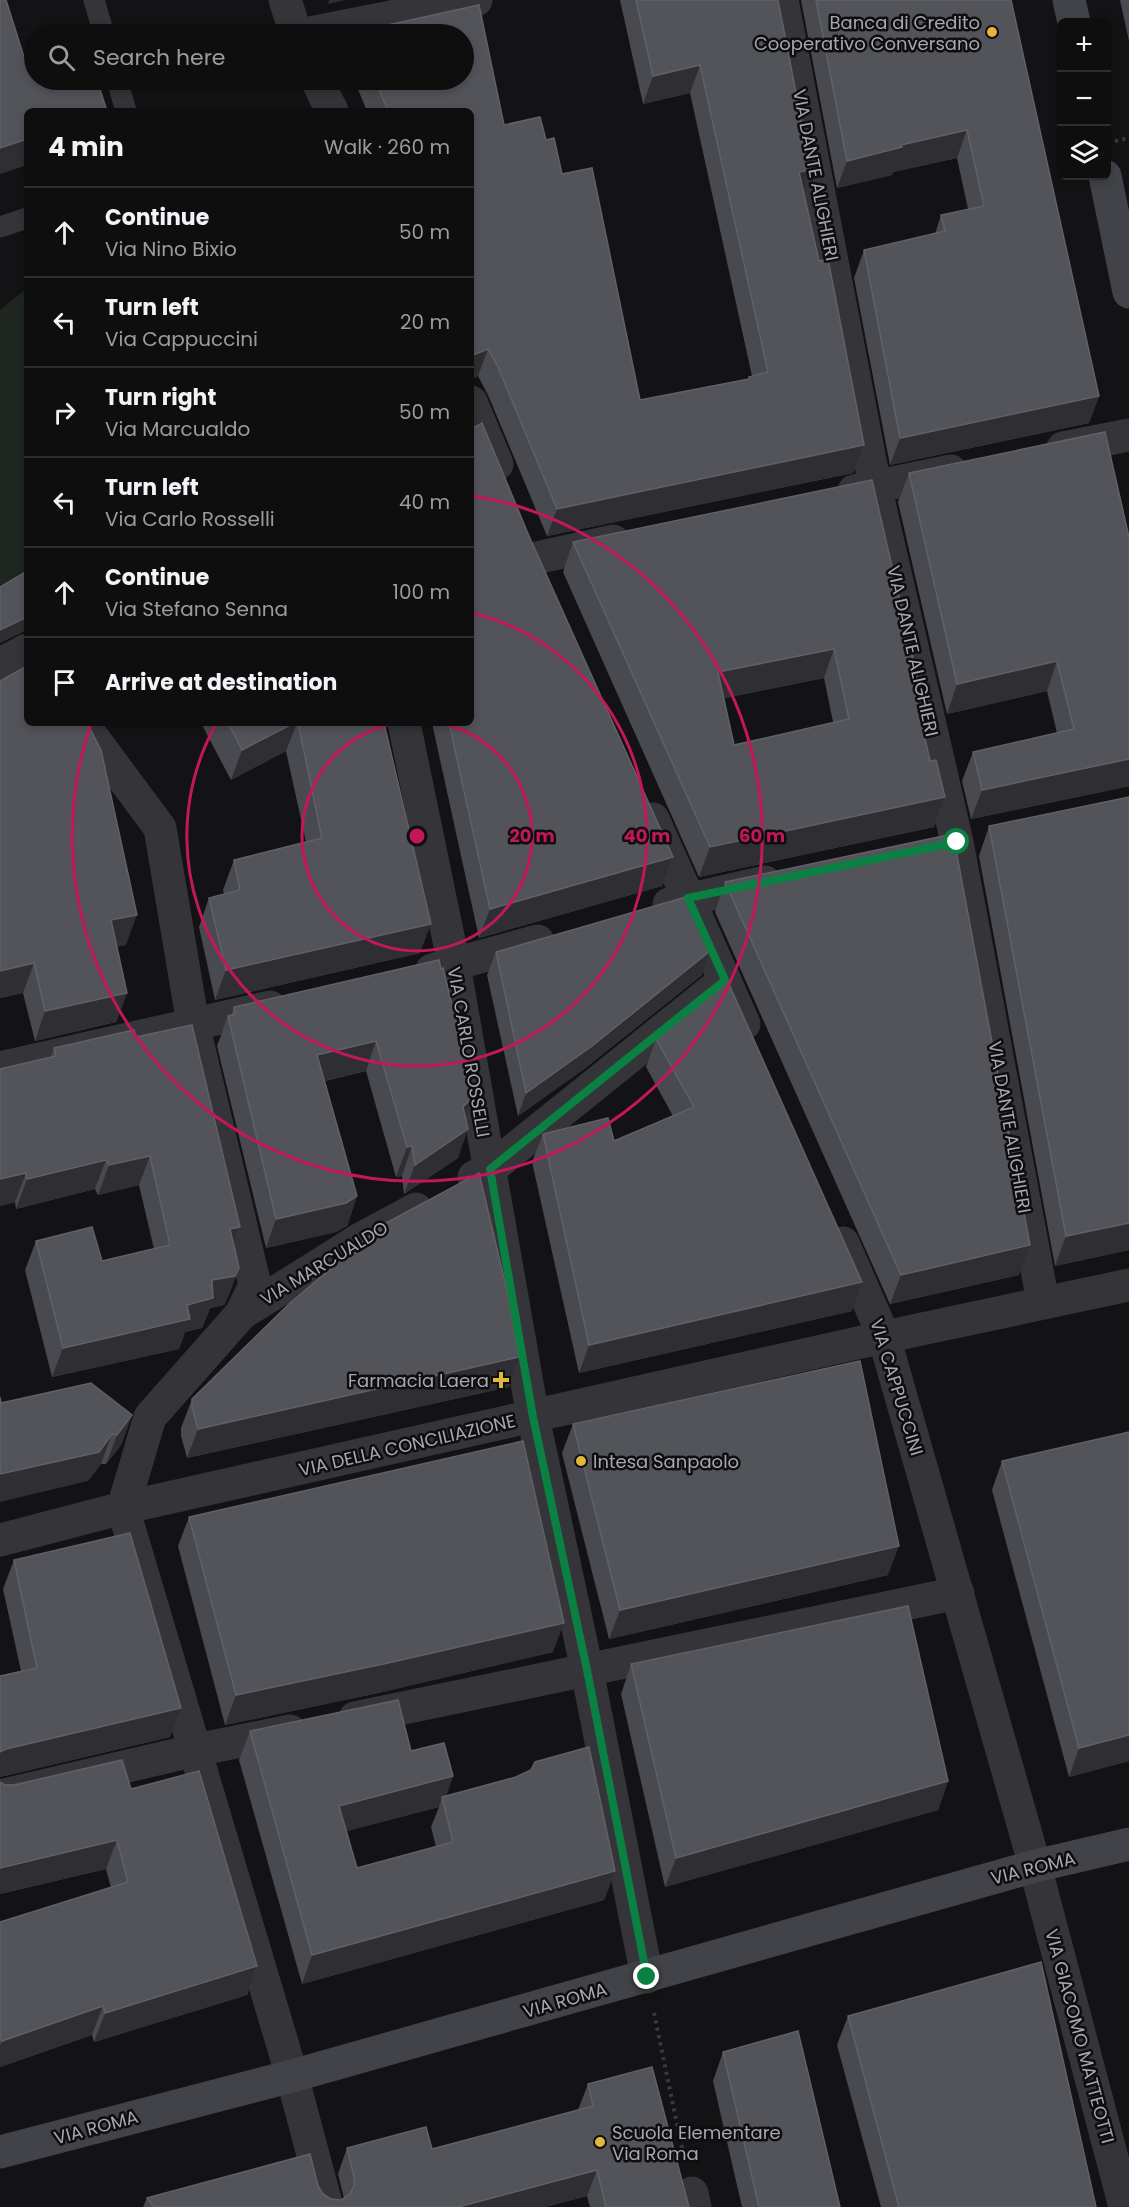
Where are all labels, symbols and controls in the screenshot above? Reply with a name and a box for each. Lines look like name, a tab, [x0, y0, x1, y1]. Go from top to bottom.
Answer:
place label: Banca di Credito Cooperativo Conversano	[754, 10, 980, 56]
map controls	[1057, 18, 1111, 180]
button: +	[1057, 18, 1111, 72]
search box	[24, 24, 474, 90]
marker: Banca di Credito Cooperativo Conversano	[985, 25, 999, 39]
icon: search	[45, 41, 78, 74]
text: Search here	[93, 42, 226, 73]
button: −	[1057, 72, 1111, 126]
street label: VIA DANTE ALIGHIERI	[787, 87, 845, 263]
button: layers	[1057, 126, 1111, 180]
text: 4 min	[48, 129, 124, 165]
text: Walk · 260 m	[324, 133, 450, 161]
text: Continue	[105, 202, 209, 233]
icon: ahead	[48, 216, 81, 249]
text: 50 m	[399, 218, 450, 246]
text: Via Nino Bixio	[105, 235, 237, 263]
text: Turn left	[105, 292, 199, 323]
icon: left	[48, 306, 81, 339]
text: 20 m	[400, 308, 450, 336]
text: Via Cappuccini	[105, 325, 258, 353]
text: Turn right	[105, 382, 216, 413]
icon: right	[48, 396, 81, 429]
text: 50 m	[399, 398, 450, 426]
text: Via Marcualdo	[105, 415, 250, 443]
text: Turn left	[105, 472, 199, 503]
icon: left	[48, 486, 81, 519]
text: 40 m	[399, 488, 450, 516]
text: Via Carlo Rosselli	[105, 505, 275, 533]
text: Continue	[105, 562, 209, 593]
street label: VIA DANTE ALIGHIERI	[881, 563, 945, 739]
icon: ahead	[48, 576, 81, 609]
text: 100 m	[393, 578, 450, 606]
text: Via Stefano Senna	[105, 595, 288, 623]
icon: arrive	[48, 666, 81, 699]
text: Arrive at destination	[105, 667, 337, 698]
text: 20 m	[510, 823, 554, 848]
text: 40 m	[624, 823, 670, 848]
text: 60 m	[739, 823, 785, 848]
centre of rings	[407, 826, 427, 846]
route start	[943, 828, 969, 854]
street label: VIA CARLO ROSSELLI	[442, 965, 496, 1139]
street label: VIA DANTE ALIGHIERI	[983, 1039, 1037, 1215]
street label: VIA MARCUALDO	[255, 1215, 393, 1311]
street label: VIA CAPPUCCINI	[864, 1316, 930, 1458]
place label: Farmacia Laera	[348, 1368, 489, 1393]
marker: Farmacia Laera	[494, 1373, 508, 1387]
street label: VIA DELLA CONCILIAZIONE	[296, 1408, 518, 1482]
place label: Intesa Sanpaolo	[593, 1449, 739, 1474]
marker: Intesa Sanpaolo	[574, 1454, 588, 1468]
street label: VIA ROMA	[988, 1845, 1078, 1891]
street label: VIA GIACOMO MATTEOTTI	[1039, 1926, 1121, 2146]
route end	[633, 1963, 659, 1989]
street label: VIA ROMA	[520, 1976, 610, 2024]
street label: VIA ROMA	[51, 2104, 141, 2150]
place label: Scuola Elementare Via Roma	[612, 2120, 781, 2166]
marker: Scuola Elementare Via Roma	[593, 2135, 607, 2149]

